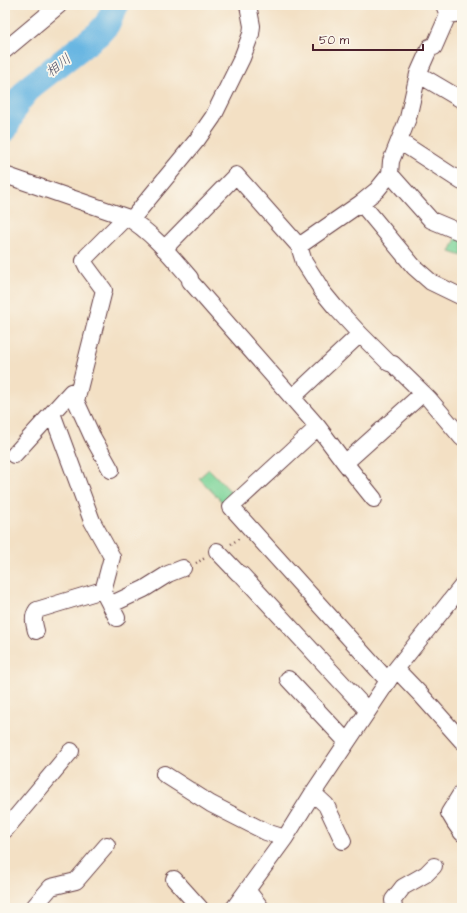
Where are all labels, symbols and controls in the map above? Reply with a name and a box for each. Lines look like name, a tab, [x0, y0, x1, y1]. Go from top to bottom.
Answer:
scale bar	[313, 26, 423, 52]
text: 50 m	[319, 32, 350, 49]
water label: 相川	[41, 49, 76, 82]

